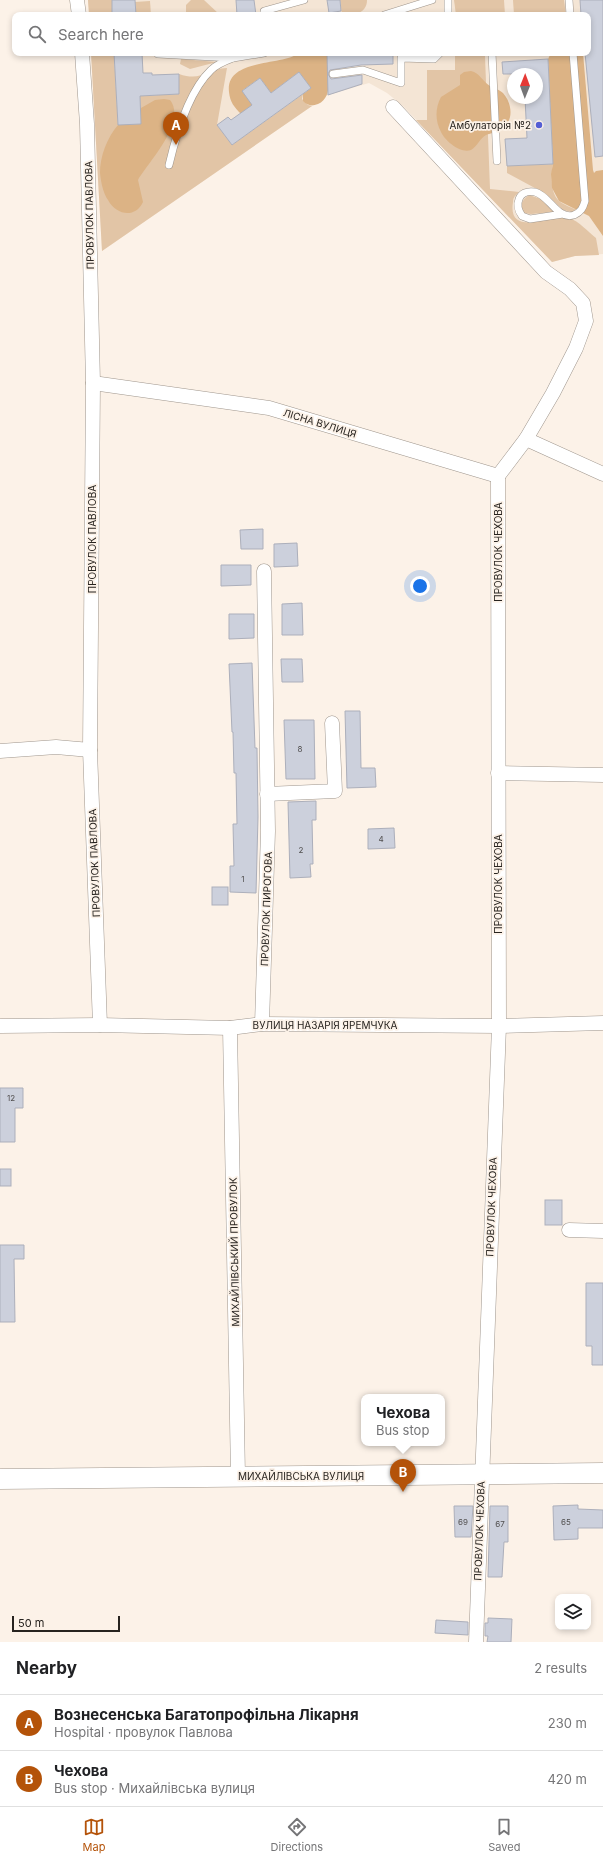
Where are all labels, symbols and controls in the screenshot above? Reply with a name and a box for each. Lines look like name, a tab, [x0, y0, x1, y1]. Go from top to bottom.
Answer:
search box	[12, 12, 591, 56]
icon: search	[26, 23, 48, 45]
text: Search here	[58, 25, 144, 44]
north arrow	[507, 68, 543, 104]
pin: A	[163, 112, 189, 145]
place label: Амбулаторія №2	[450, 119, 531, 131]
marker: Амбулаторія №2	[534, 120, 544, 130]
street label: ПРОВУЛОК ПАВЛОВА	[82, 161, 96, 269]
street label: ЛІСНА ВУЛИЦЯ	[282, 406, 358, 440]
street label: ПРОВУЛОК ПАВЛОВА	[86, 485, 98, 593]
street label: ПРОВУЛОК ЧЕХОВА	[492, 502, 504, 602]
your location	[410, 576, 430, 596]
house number: 8	[298, 744, 303, 754]
street label: ПРОВУЛОК ПАВЛОВА	[86, 809, 102, 917]
house number: 4	[378, 834, 384, 844]
street label: ПРОВУЛОК ЧЕХОВА	[492, 834, 504, 934]
house number: 2	[299, 845, 304, 855]
street label: ПРОВУЛОК ПИРОГОВА	[258, 851, 274, 966]
house number: 1	[241, 874, 245, 884]
street label: ВУЛИЦЯ НАЗАРІЯ ЯРЕМЧУКА	[253, 1019, 397, 1031]
house number: 12	[7, 1093, 15, 1103]
street label: ПРОВУЛОК ЧЕХОВА	[483, 1157, 499, 1257]
street label: МИХАЙЛІВСЬКИЙ ПРОВУЛОК	[226, 1177, 241, 1327]
popup	[361, 1394, 445, 1446]
text: Чехова	[376, 1403, 430, 1422]
text: Bus stop	[376, 1422, 429, 1438]
pin: B	[390, 1459, 416, 1492]
street label: МИХАЙЛІВСЬКА ВУЛИЦЯ	[238, 1469, 364, 1482]
street label: ПРОВУЛОК ЧЕХОВА	[471, 1481, 487, 1581]
house number: 69	[458, 1517, 468, 1527]
house number: 65	[561, 1517, 571, 1527]
house number: 67	[495, 1519, 505, 1529]
map controls	[555, 1594, 591, 1630]
button: layers	[555, 1594, 591, 1630]
scale bar	[12, 1614, 120, 1633]
text: 50 m	[18, 1616, 44, 1630]
text: Nearby	[16, 1658, 77, 1678]
text: 2 results	[534, 1660, 587, 1676]
text: Вознесенська Багатопрофільна Лікарня	[54, 1705, 359, 1724]
text: A	[24, 1715, 34, 1731]
text: 230 m	[548, 1715, 587, 1731]
text: Hospital · провулок Павлова	[54, 1724, 233, 1740]
text: Чехова	[54, 1761, 108, 1780]
text: B	[25, 1771, 33, 1787]
text: 420 m	[547, 1771, 587, 1787]
text: Bus stop · Михайлівська вулиця	[54, 1780, 255, 1796]
tab: Map	[83, 1816, 105, 1854]
tab: Directions	[271, 1816, 323, 1854]
tab: Saved	[488, 1816, 520, 1854]

